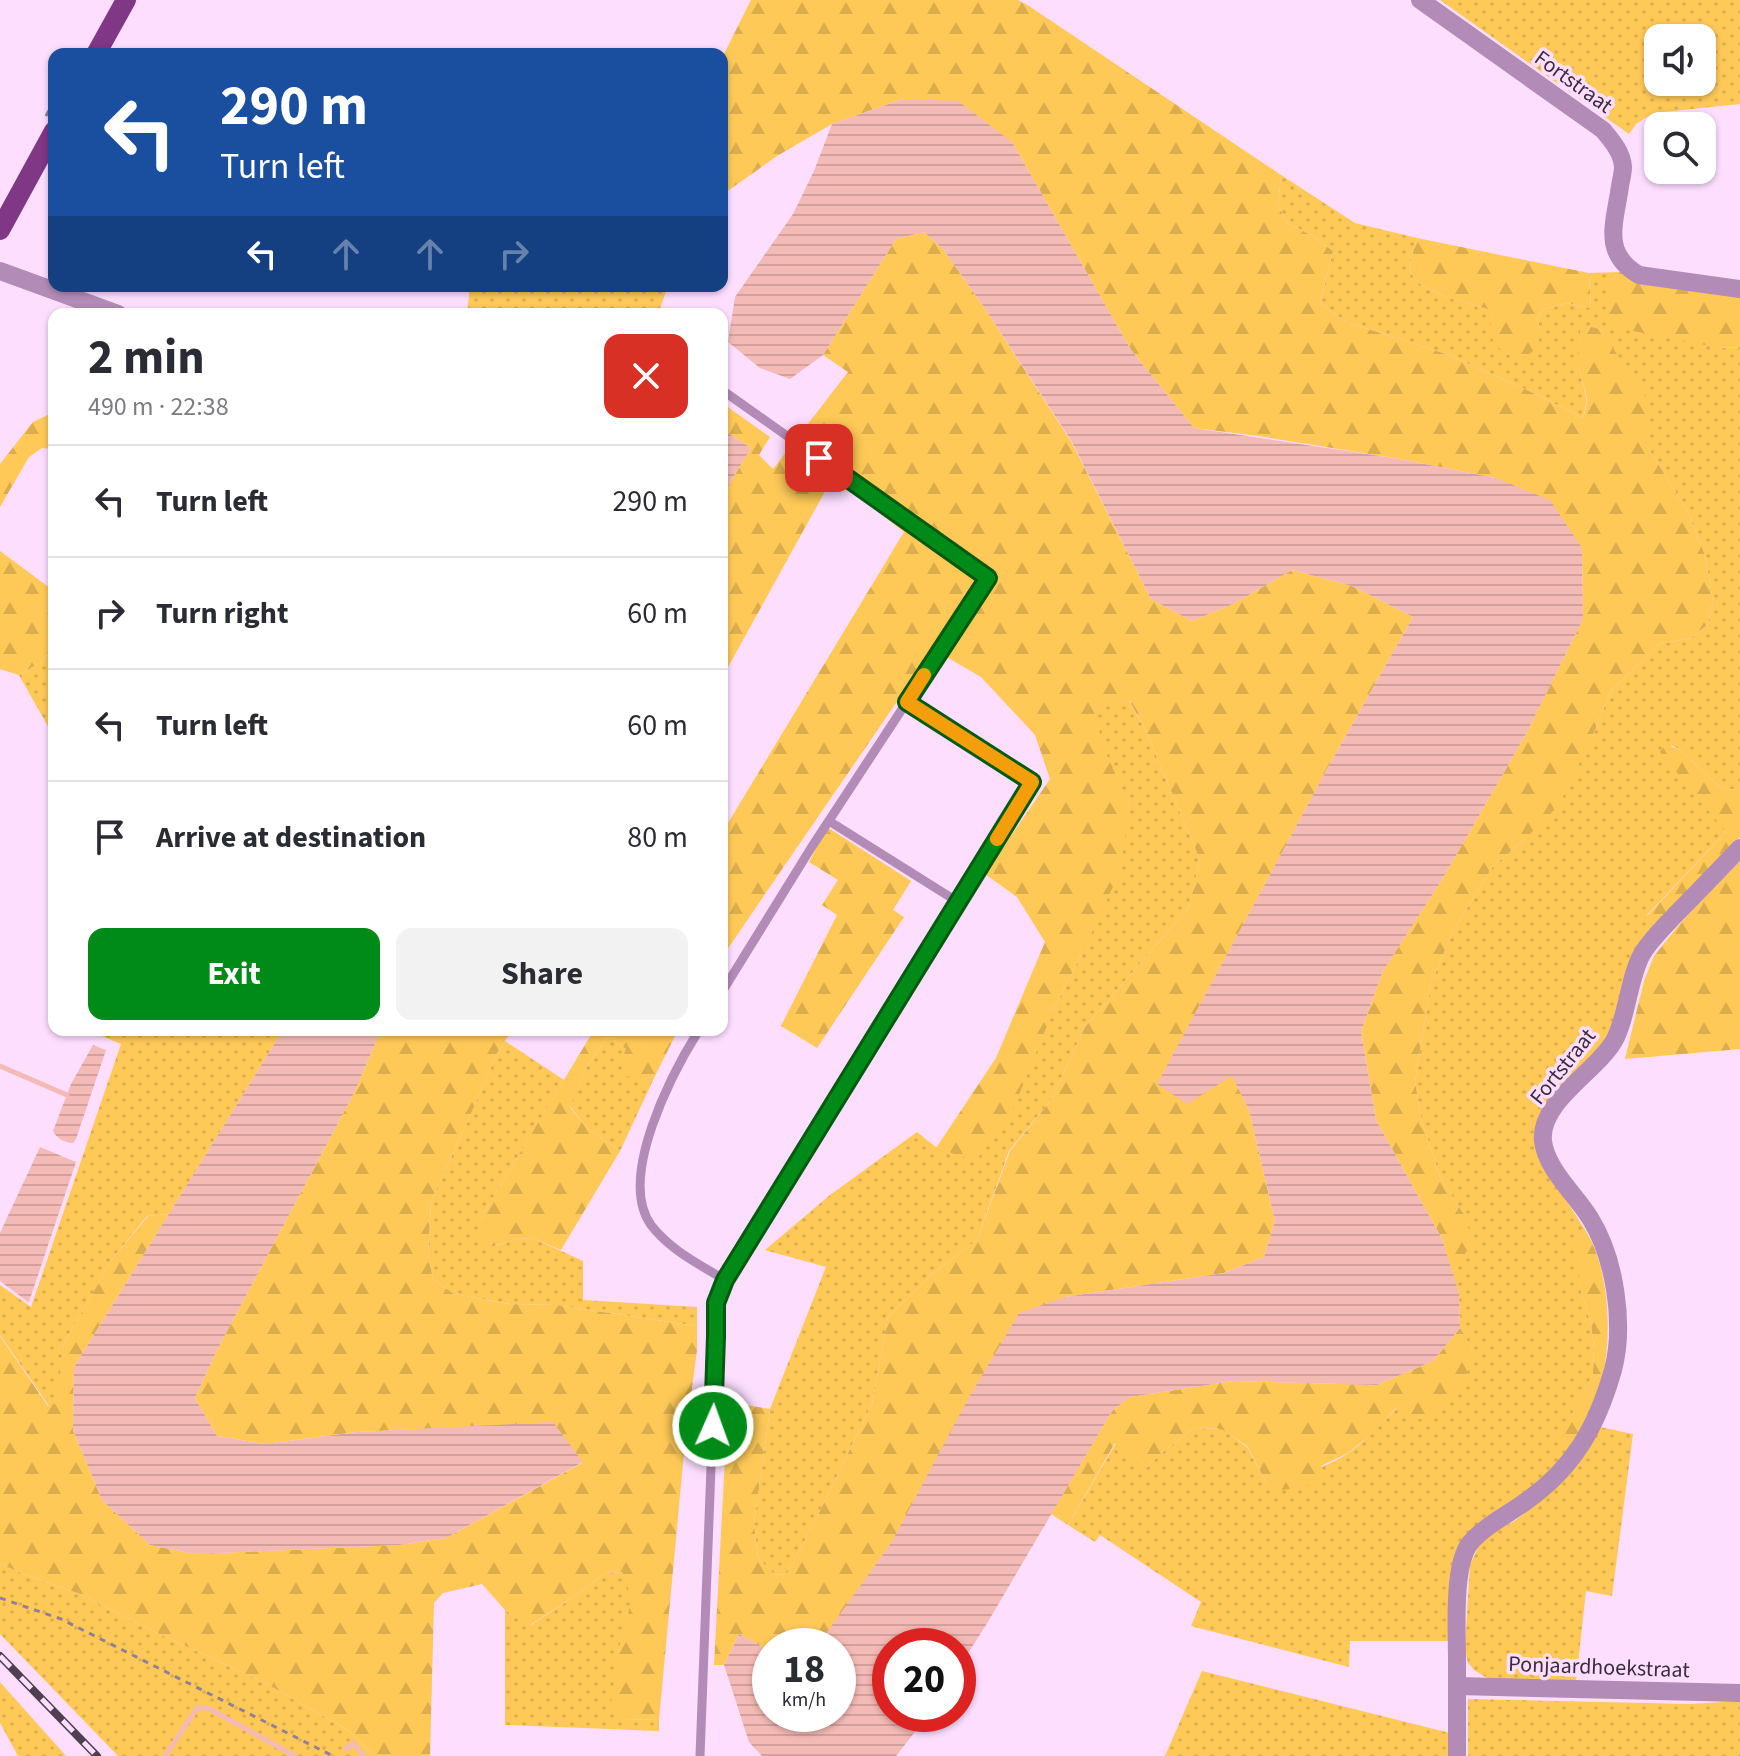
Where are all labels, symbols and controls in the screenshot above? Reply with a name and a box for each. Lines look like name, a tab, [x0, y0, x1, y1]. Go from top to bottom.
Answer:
map controls	[1644, 24, 1716, 184]
button: sound	[1644, 24, 1716, 96]
street label: Fortstraat	[1528, 42, 1620, 122]
text: 290 m	[220, 67, 368, 146]
icon: left	[88, 80, 192, 184]
button: search	[1644, 112, 1716, 184]
text: Turn left	[220, 141, 345, 192]
icon: left	[240, 232, 284, 276]
icon: ahead	[324, 232, 368, 276]
icon: ahead	[408, 232, 452, 276]
icon: right	[492, 232, 536, 276]
text: 2 min	[88, 324, 205, 392]
button: close	[604, 334, 688, 418]
text: 490 m · 22:38	[88, 388, 229, 425]
pin	[785, 424, 853, 492]
icon: arrive	[797, 436, 841, 480]
icon: left	[88, 479, 132, 523]
text: Turn left	[156, 480, 268, 523]
text: 290 m	[612, 480, 688, 523]
icon: right	[88, 591, 132, 635]
text: Turn right	[156, 592, 288, 635]
text: 60 m	[627, 592, 688, 635]
icon: left	[88, 703, 132, 747]
text: Turn left	[156, 704, 268, 747]
text: 60 m	[627, 704, 688, 747]
icon: arrive	[88, 815, 132, 859]
text: Arrive at destination	[156, 816, 426, 859]
text: 80 m	[627, 816, 688, 859]
button: Exit	[88, 928, 380, 1020]
button: Share	[396, 928, 688, 1020]
street label: Fortstraat	[1522, 1021, 1604, 1112]
position arrow	[671, 1384, 755, 1468]
speed limit sign: 20	[872, 1628, 976, 1732]
text: 18	[783, 1641, 825, 1698]
street label: Ponjaardhoekstraat	[1508, 1648, 1691, 1686]
text: km/h	[782, 1686, 826, 1714]

